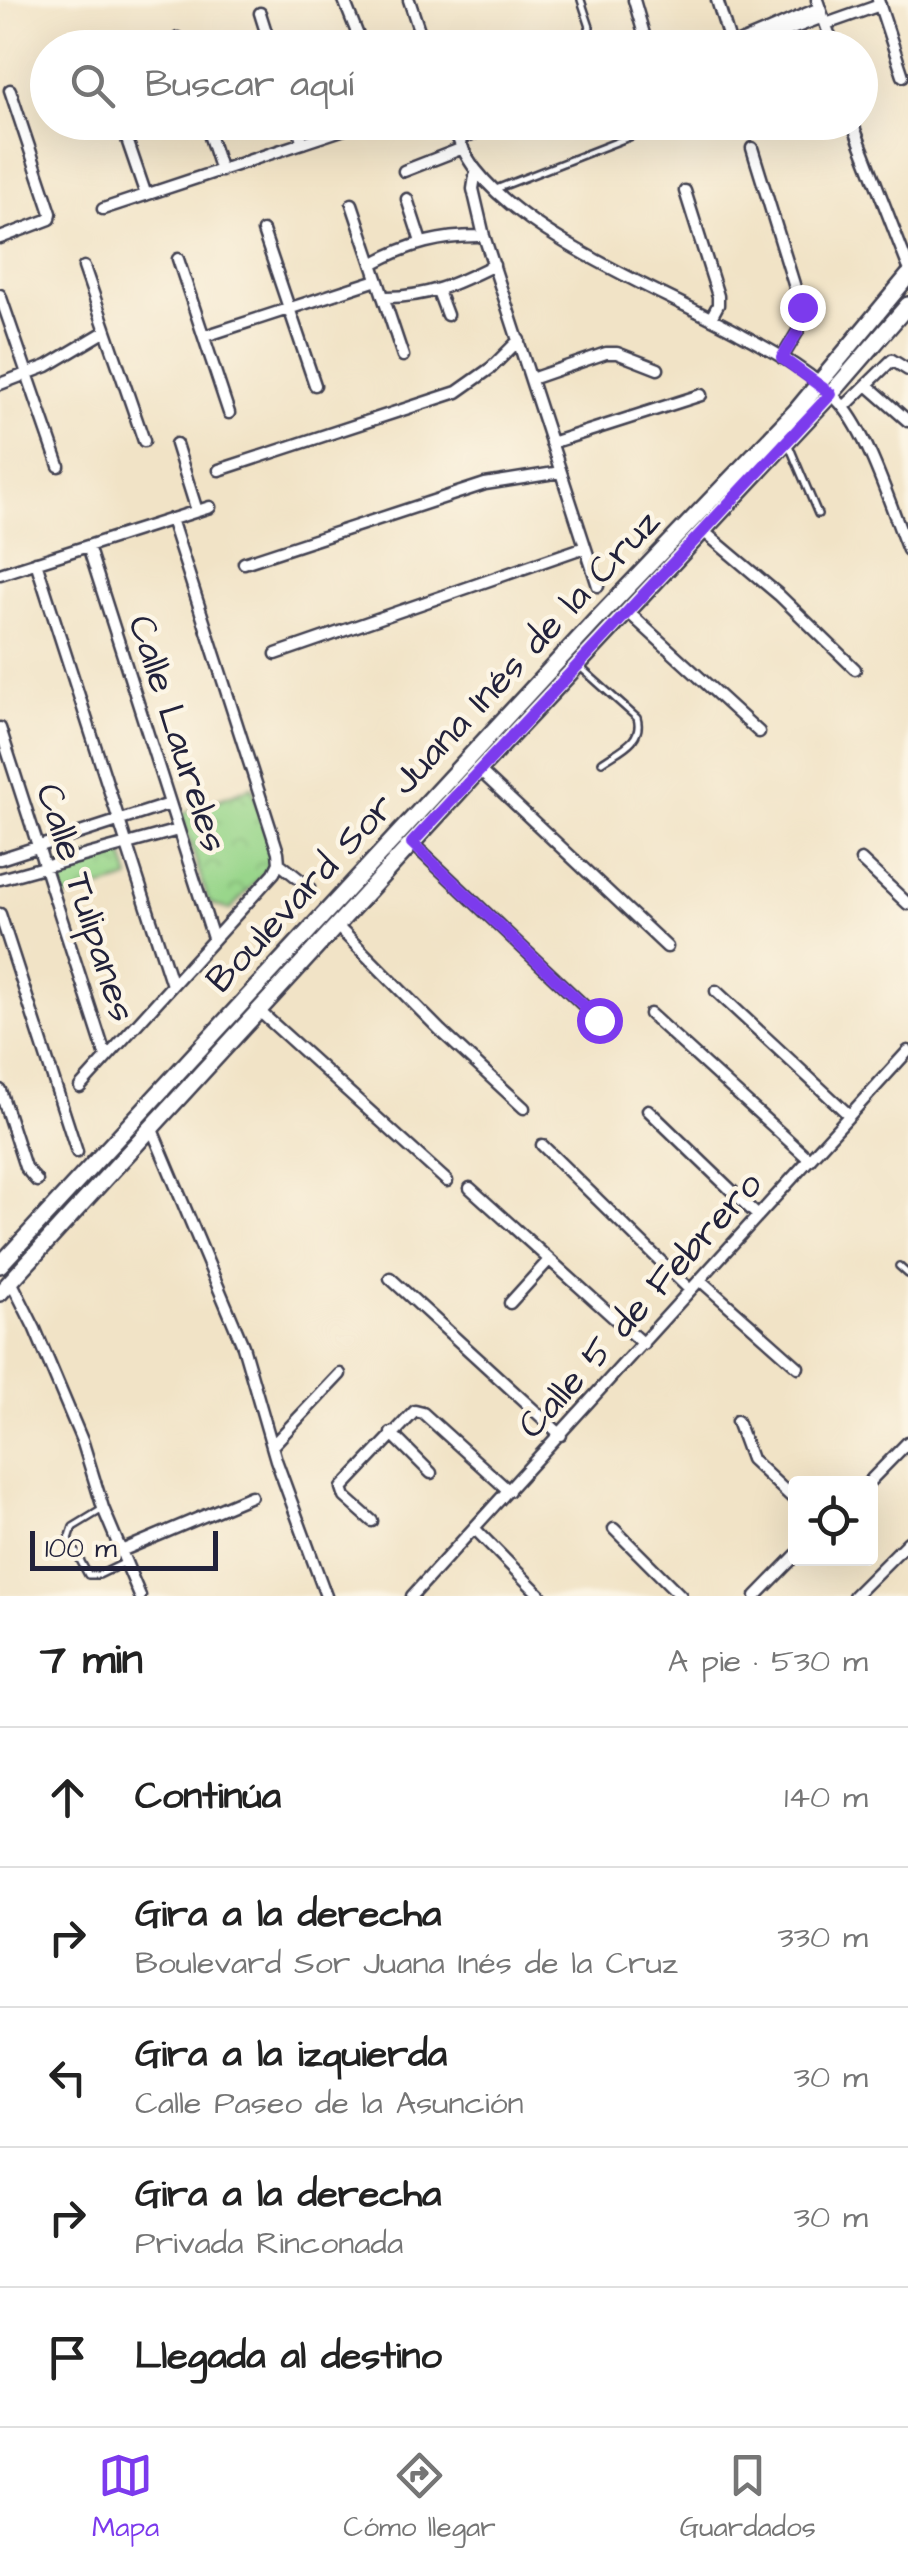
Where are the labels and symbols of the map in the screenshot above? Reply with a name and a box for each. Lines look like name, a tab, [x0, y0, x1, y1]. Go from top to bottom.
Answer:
route end	[780, 285, 826, 331]
street label: Boulevard Sor Juana Inés de la Cruz	[195, 498, 672, 1005]
street label: Calle Laureles	[114, 609, 240, 859]
street label: Calle Tulipanes	[22, 777, 148, 1028]
route start	[577, 998, 623, 1044]
street label: Calle 5 de Febrero	[506, 1160, 775, 1450]
scale bar	[30, 1526, 218, 1571]

